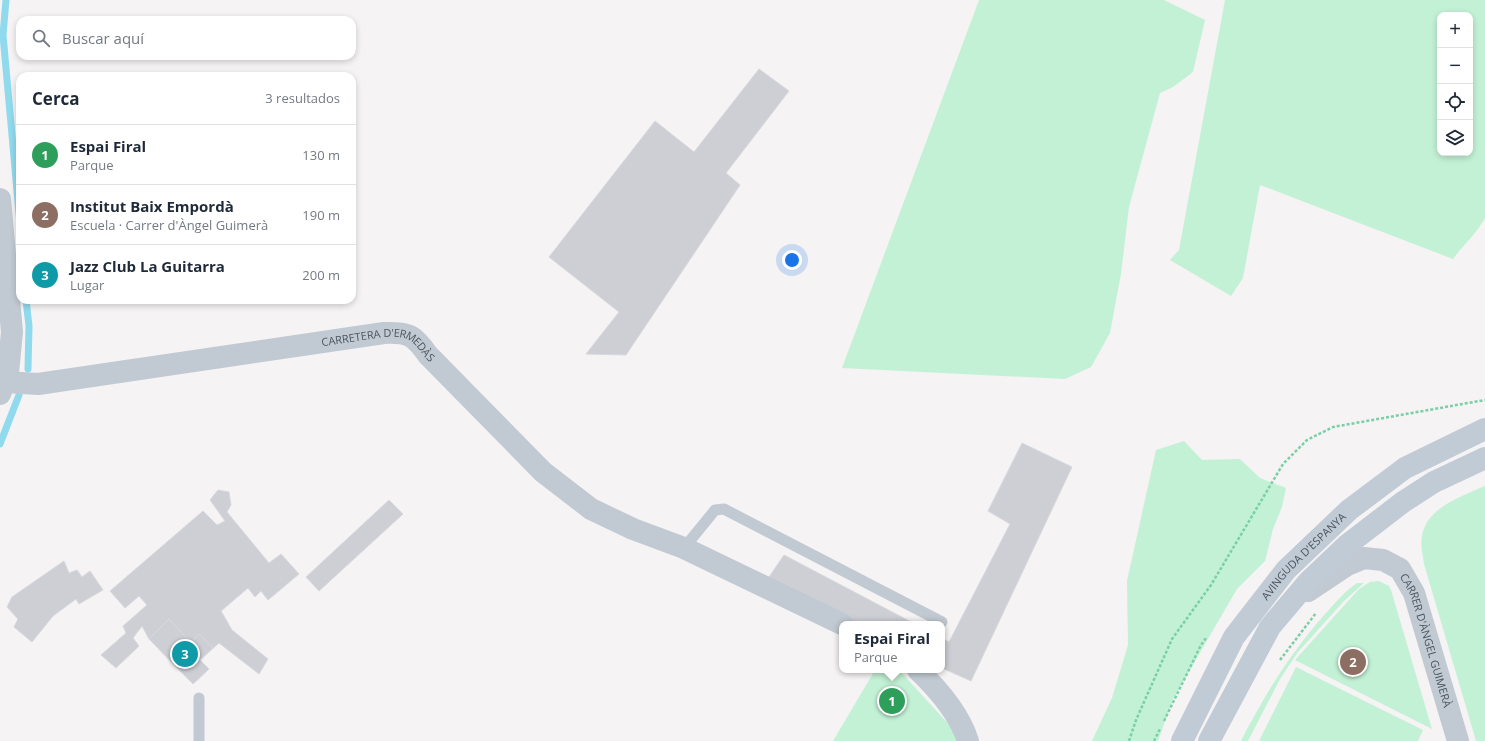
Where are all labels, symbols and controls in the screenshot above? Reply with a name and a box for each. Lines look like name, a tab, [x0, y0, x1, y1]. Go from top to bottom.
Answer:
map controls	[1437, 12, 1473, 156]
button: +	[1437, 12, 1473, 48]
search box	[16, 16, 356, 60]
icon: search	[30, 27, 52, 49]
text: Buscar aquí	[62, 28, 144, 48]
button: −	[1437, 48, 1473, 84]
button: locate	[1437, 84, 1473, 120]
text: Cerca	[32, 87, 80, 110]
text: 3 resultados	[265, 89, 340, 107]
button: layers	[1437, 120, 1473, 156]
text: Espai Firal	[70, 136, 146, 156]
text: 1	[41, 146, 49, 164]
text: 130 m	[302, 146, 340, 164]
text: Parque	[70, 156, 114, 174]
text: Institut Baix Empordà	[70, 196, 234, 216]
text: 2	[41, 206, 49, 224]
text: 190 m	[302, 206, 340, 224]
text: Escuela · Carrer d'Àngel Guimerà	[70, 216, 268, 234]
your location	[782, 250, 802, 270]
text: Jazz Club La Guitarra	[70, 256, 225, 276]
text: 3	[41, 266, 49, 284]
text: 200 m	[302, 266, 340, 284]
text: Lugar	[70, 276, 104, 294]
street label: CARRETERA D'ERMEDÀS	[320, 325, 438, 365]
street label: AVINGUDA D'ESPANYA	[1257, 509, 1349, 603]
street label: CARRER D'ÀNGEL GUIMERÀ	[1397, 570, 1456, 709]
popup	[839, 621, 945, 673]
text: Espai Firal	[854, 628, 930, 648]
pin: 3	[172, 639, 198, 669]
pin: 2	[1340, 647, 1366, 677]
text: Parque	[854, 648, 898, 666]
pin: 1	[879, 686, 905, 716]

